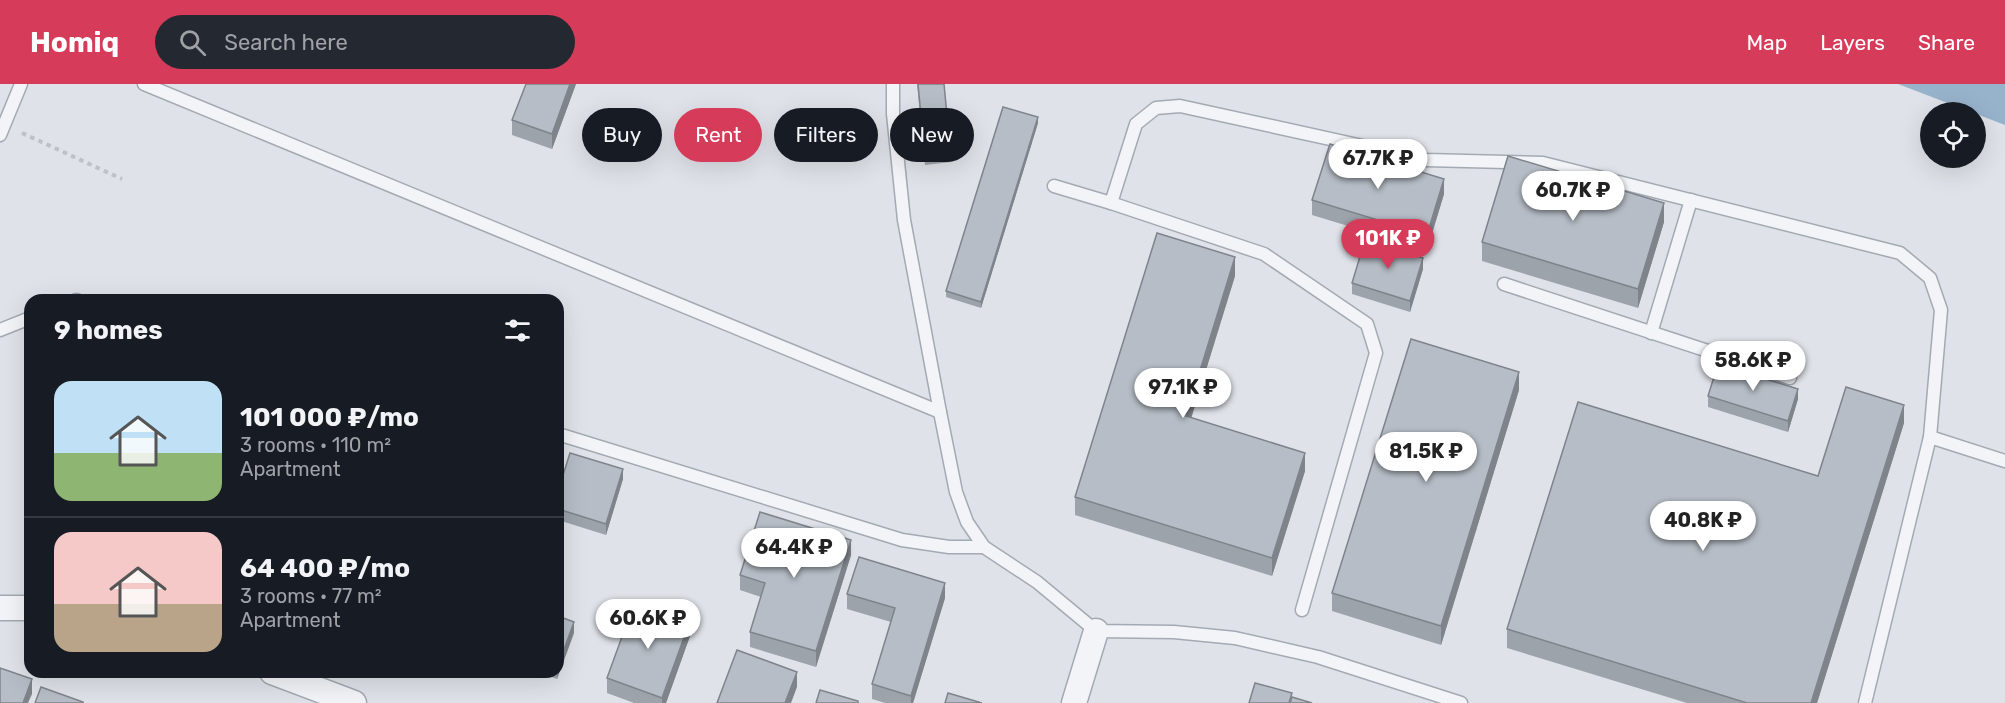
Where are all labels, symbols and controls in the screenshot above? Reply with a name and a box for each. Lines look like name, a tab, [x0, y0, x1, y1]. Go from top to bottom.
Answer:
search box	[155, 15, 575, 69]
text: Homiq	[30, 26, 119, 59]
icon: search	[176, 26, 209, 59]
text: Search here	[224, 29, 348, 56]
text: Map	[1746, 30, 1787, 55]
text: Layers	[1820, 30, 1885, 55]
text: Share	[1918, 30, 1975, 55]
map controls	[1920, 102, 1986, 168]
button: locate	[1920, 102, 1986, 168]
chip: Buy	[582, 108, 662, 162]
chip: Rent	[674, 108, 762, 162]
chip: Filters	[774, 108, 878, 162]
chip: New	[890, 108, 974, 162]
pin: 67.7K ₽	[1323, 139, 1433, 190]
text: 67.7K ₽	[1342, 146, 1414, 170]
pin: 60.7K ₽	[1518, 171, 1628, 222]
text: 60.7K ₽	[1536, 178, 1610, 202]
pin: 101K ₽	[1339, 219, 1437, 270]
text: 101K ₽	[1355, 226, 1421, 250]
icon: filters	[501, 314, 534, 347]
text: 9 homes	[54, 315, 163, 346]
pin: 58.6K ₽	[1698, 341, 1808, 392]
text: 58.6K ₽	[1715, 348, 1791, 372]
pin: 97.1K ₽	[1128, 368, 1238, 419]
text: 97.1K ₽	[1148, 375, 1218, 399]
text: 101 000 ₽/mo	[240, 402, 419, 433]
icon: home	[102, 405, 174, 477]
pin: 81.5K ₽	[1371, 432, 1481, 483]
text: 3 rooms · 110 m²	[240, 433, 391, 457]
text: 81.5K ₽	[1389, 439, 1463, 463]
text: Apartment	[240, 457, 341, 481]
pin: 40.8K ₽	[1648, 501, 1758, 552]
text: 40.8K ₽	[1664, 508, 1742, 532]
pin: 64.4K ₽	[739, 528, 849, 579]
text: 64.4K ₽	[755, 535, 833, 559]
text: 64 400 ₽/mo	[240, 553, 410, 584]
icon: home	[102, 556, 174, 628]
text: 3 rooms · 77 m²	[240, 584, 382, 608]
pin: 60.6K ₽	[593, 599, 703, 650]
text: 60.6K ₽	[610, 606, 686, 630]
text: Apartment	[240, 608, 341, 632]

